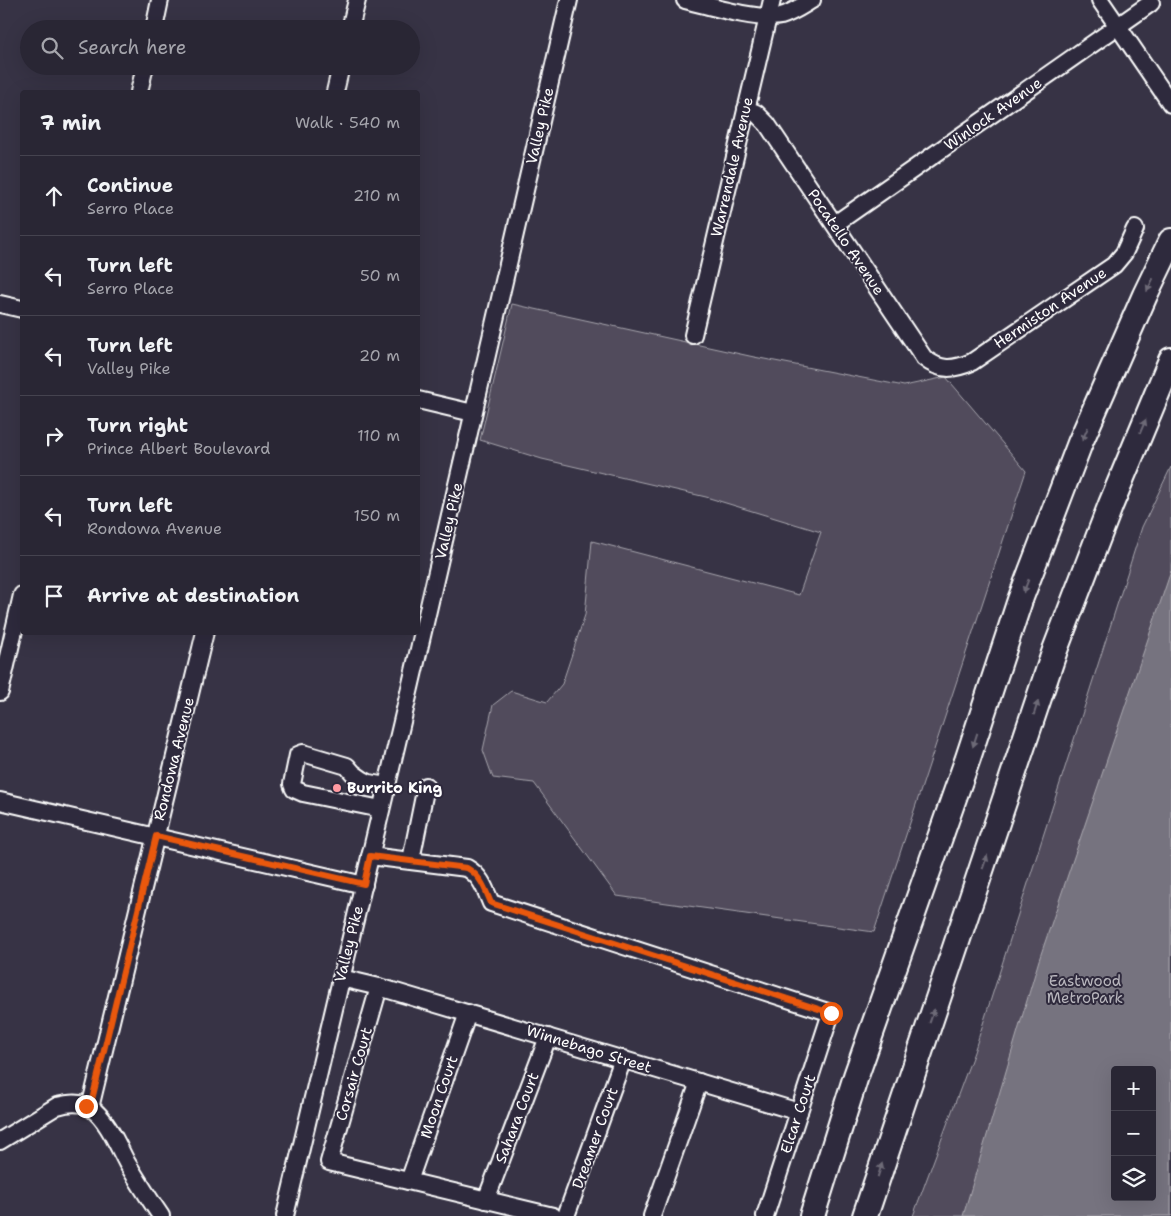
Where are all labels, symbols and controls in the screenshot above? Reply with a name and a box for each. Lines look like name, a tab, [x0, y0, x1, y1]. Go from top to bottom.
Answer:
search box	[20, 20, 420, 75]
icon: search	[38, 34, 66, 62]
text: Search here	[78, 35, 187, 60]
street label: Winlock Avenue	[940, 73, 1046, 155]
street label: Valley Pike	[521, 86, 559, 166]
street label: Warrendale Avenue	[706, 95, 758, 239]
text: 7 min	[40, 109, 101, 137]
text: Walk · 540 m	[295, 112, 400, 133]
text: Continue	[87, 173, 173, 198]
icon: ahead	[40, 182, 68, 210]
text: 210 m	[353, 185, 400, 206]
street label: Pocatello Avenue	[803, 185, 889, 299]
text: Serro Place	[87, 198, 174, 219]
text: Turn left	[87, 253, 173, 278]
icon: left	[40, 262, 68, 290]
street label: Hermiston Avenue	[990, 263, 1110, 353]
text: 50 m	[360, 265, 400, 286]
text: Serro Place	[87, 278, 174, 299]
one-way arrow	[1146, 278, 1154, 292]
text: Turn left	[87, 333, 173, 358]
icon: left	[40, 342, 68, 370]
text: 20 m	[359, 345, 400, 366]
text: Valley Pike	[87, 358, 170, 379]
text: Turn right	[87, 413, 188, 438]
one-way arrow	[1140, 419, 1148, 433]
icon: right	[40, 422, 68, 450]
text: 110 m	[357, 425, 400, 446]
one-way arrow	[1080, 427, 1088, 441]
text: Prince Albert Boulevard	[87, 438, 270, 459]
street label: Valley Pike	[430, 481, 468, 561]
text: Turn left	[87, 493, 173, 518]
icon: left	[40, 502, 68, 530]
text: 150 m	[353, 505, 400, 526]
text: Rondowa Avenue	[87, 518, 222, 539]
one-way arrow	[1022, 578, 1029, 593]
icon: arrive	[40, 582, 68, 610]
text: Arrive at destination	[87, 583, 299, 608]
street label: Rondowa Avenue	[149, 695, 199, 823]
one-way arrow	[1033, 700, 1041, 715]
one-way arrow	[970, 732, 978, 747]
place label: Burrito King	[347, 778, 442, 798]
marker: Burrito King	[331, 782, 343, 794]
one-way arrow	[981, 854, 989, 869]
street label: Valley Pike	[330, 904, 368, 984]
park label: Eastwood MetroPark	[1047, 971, 1123, 1008]
route start	[820, 1002, 843, 1025]
one-way arrow	[928, 1008, 936, 1023]
street label: Winnebago Street	[524, 1020, 654, 1078]
street label: Corsair Court	[331, 1025, 377, 1123]
street label: Moon Court	[415, 1053, 463, 1141]
map controls	[1111, 1066, 1156, 1201]
button: +	[1111, 1066, 1156, 1111]
street label: Sahara Court	[490, 1070, 544, 1166]
street label: Elcar Court	[776, 1072, 820, 1156]
street label: Dreamer Court	[567, 1084, 623, 1192]
route end	[75, 1095, 98, 1118]
button: −	[1111, 1111, 1156, 1156]
button: layers	[1111, 1156, 1156, 1201]
one-way arrow	[877, 1162, 884, 1177]

